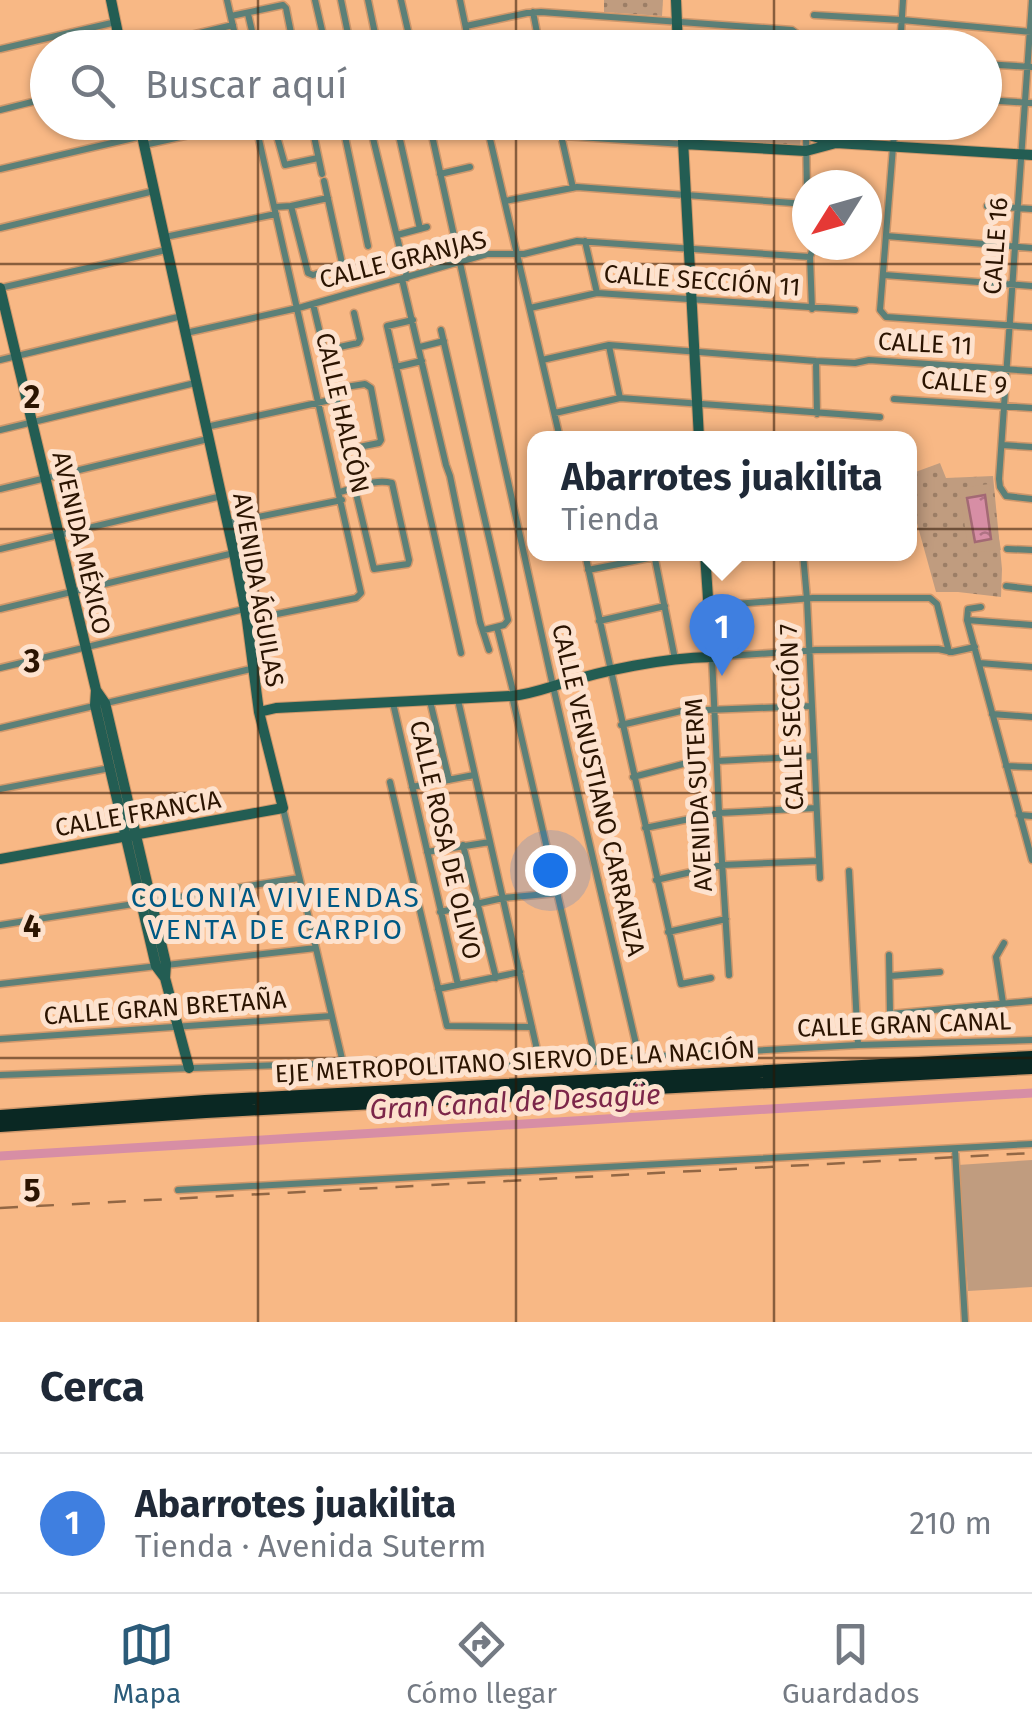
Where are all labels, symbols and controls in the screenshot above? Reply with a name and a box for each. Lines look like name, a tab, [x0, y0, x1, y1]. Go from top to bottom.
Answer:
search box	[30, 30, 1002, 140]
icon: search	[65, 58, 120, 113]
text: Buscar aquí	[145, 62, 347, 108]
north arrow	[792, 170, 882, 260]
street label: CALLE 16	[978, 196, 1014, 296]
street label: CALLE GRANJAS	[316, 225, 490, 295]
street label: CALLE SECCIÓN 11	[603, 258, 801, 303]
street label: CALLE 11	[877, 327, 973, 361]
street label: CALLE HALCÓN	[309, 330, 376, 496]
street label: CALLE 9	[920, 365, 1008, 401]
text: 2	[24, 378, 40, 416]
popup	[527, 431, 917, 561]
street label: AVENIDA MÉXICO	[45, 448, 118, 637]
text: Abarrotes juakilita	[561, 454, 883, 500]
street label: AVENIDA ÁGUILAS	[226, 490, 291, 689]
text: Tienda	[561, 500, 660, 538]
pin: 1	[690, 594, 754, 676]
street label: CALLE VENUSTIANO CARRANZA	[545, 621, 651, 960]
street label: CALLE SECCIÓN 7	[773, 623, 810, 811]
text: 3	[23, 642, 40, 680]
street label: AVENIDA SUTERM	[679, 698, 719, 892]
street label: CALLE ROSA DE OLIVO	[403, 718, 487, 962]
street label: CALLE FRANCIA	[53, 785, 224, 843]
your location	[525, 845, 576, 896]
district label: COLONIA VIVIENDAS VENTA DE CARPIO	[131, 881, 421, 946]
text: 4	[23, 907, 41, 945]
street label: CALLE GRAN BRETAÑA	[43, 985, 288, 1031]
street label: CALLE GRAN CANAL	[796, 1006, 1012, 1044]
street label: EJE METROPOLITANO SIERVO DE LA NACIÓN	[274, 1033, 756, 1090]
water label: Gran Canal de Desagüe	[369, 1078, 661, 1126]
text: 5	[23, 1171, 41, 1209]
text: Cerca	[40, 1362, 145, 1412]
text: Abarrotes juakilita	[135, 1481, 456, 1527]
text: 1	[65, 1504, 80, 1542]
text: 210 m	[909, 1504, 992, 1542]
text: Tienda · Avenida Suterm	[135, 1527, 487, 1565]
tab: Mapa	[113, 1617, 181, 1710]
tab: Cómo llegar	[406, 1617, 557, 1710]
tab: Guardados	[782, 1617, 919, 1710]

